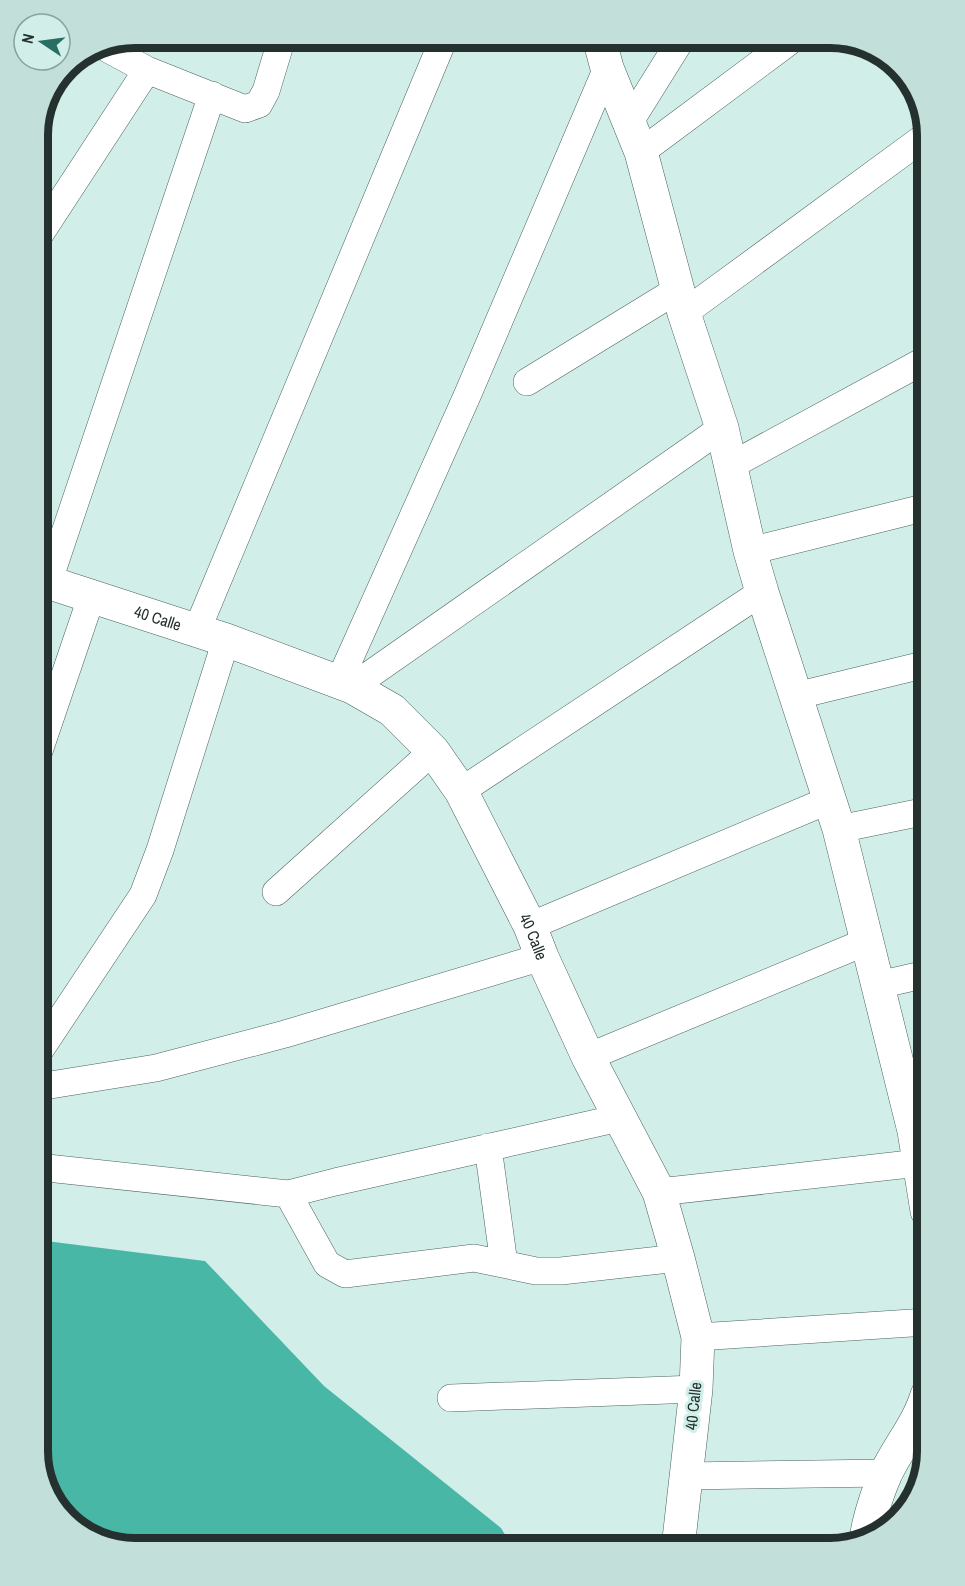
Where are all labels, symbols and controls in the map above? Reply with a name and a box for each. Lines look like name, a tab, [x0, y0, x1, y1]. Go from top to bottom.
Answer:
north arrow	[12, 12, 72, 72]
text: N	[16, 32, 39, 46]
street label: 40 Calle	[132, 600, 184, 636]
street label: 40 Calle	[514, 910, 553, 963]
street label: 40 Calle	[680, 1381, 706, 1431]

